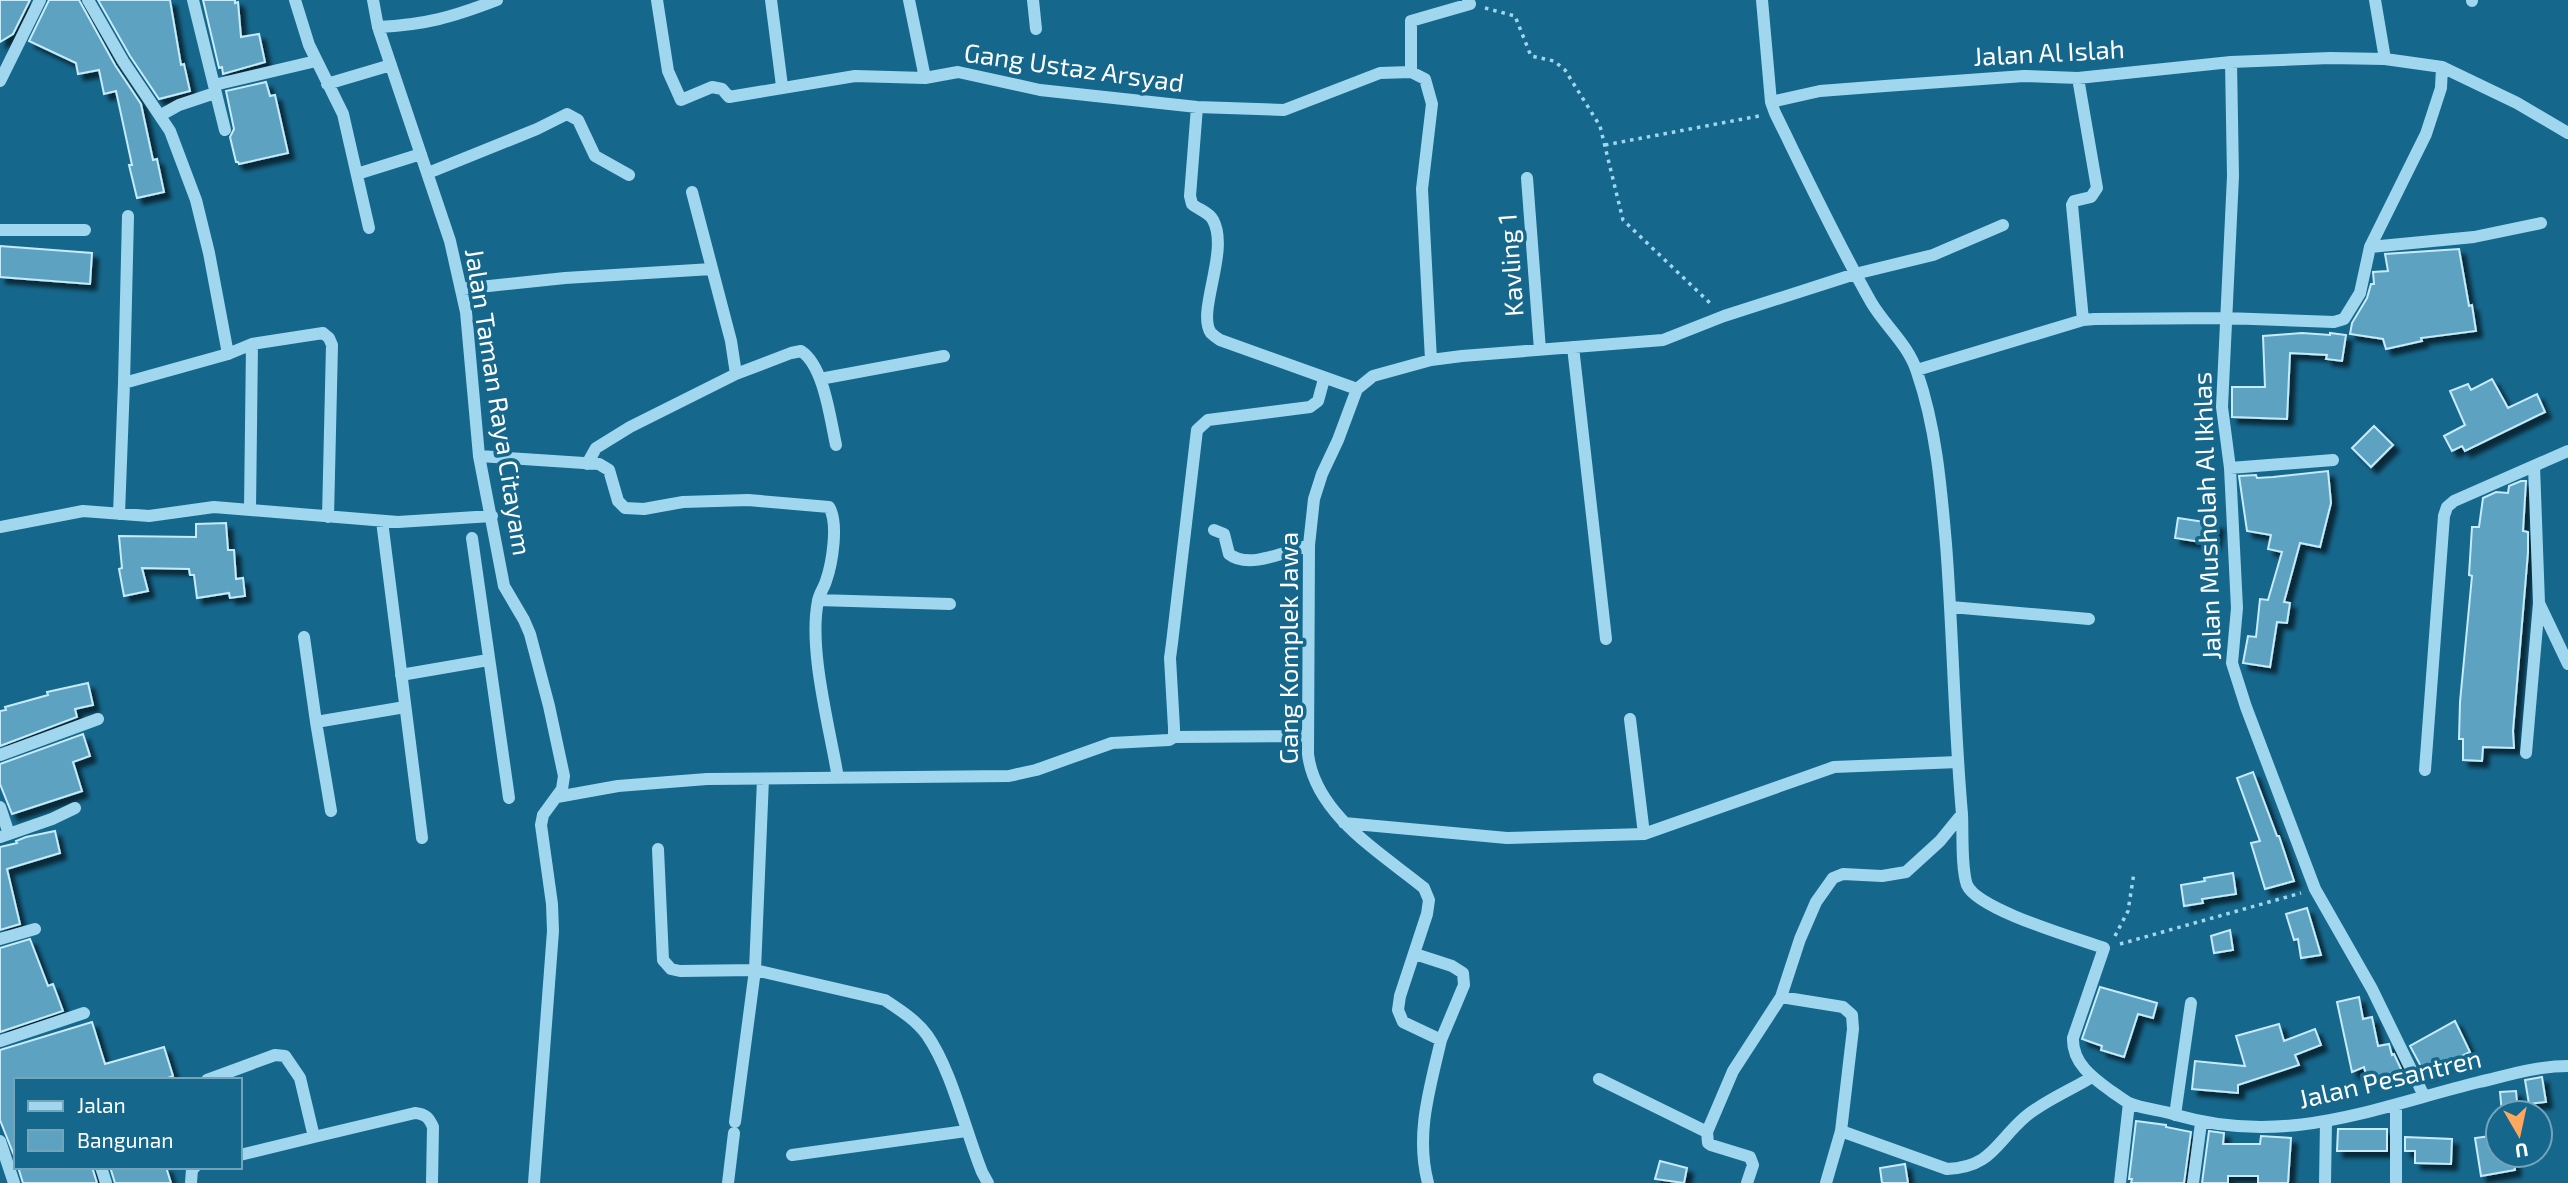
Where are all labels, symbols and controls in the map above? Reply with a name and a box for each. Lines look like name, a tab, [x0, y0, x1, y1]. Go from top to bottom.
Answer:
street label: Jalan Al Islah	[1972, 32, 2125, 71]
street label: Gang Ustaz Arsyad	[962, 36, 1186, 97]
street label: Kavling 1	[1490, 212, 1529, 318]
street label: Jalan Taman Raya Citayam	[460, 246, 539, 558]
street label: Jalan Musholah Al Ikhlas	[2185, 371, 2226, 661]
street label: Gang Komplek Jawa	[1272, 532, 1303, 764]
street label: Jalan Pesantren	[2295, 1041, 2484, 1114]
legend	[14, 1078, 242, 1169]
text: Jalan	[77, 1092, 126, 1117]
north arrow	[2484, 1099, 2554, 1169]
text: Bangunan	[77, 1127, 173, 1152]
text: U	[2513, 1139, 2530, 1164]

